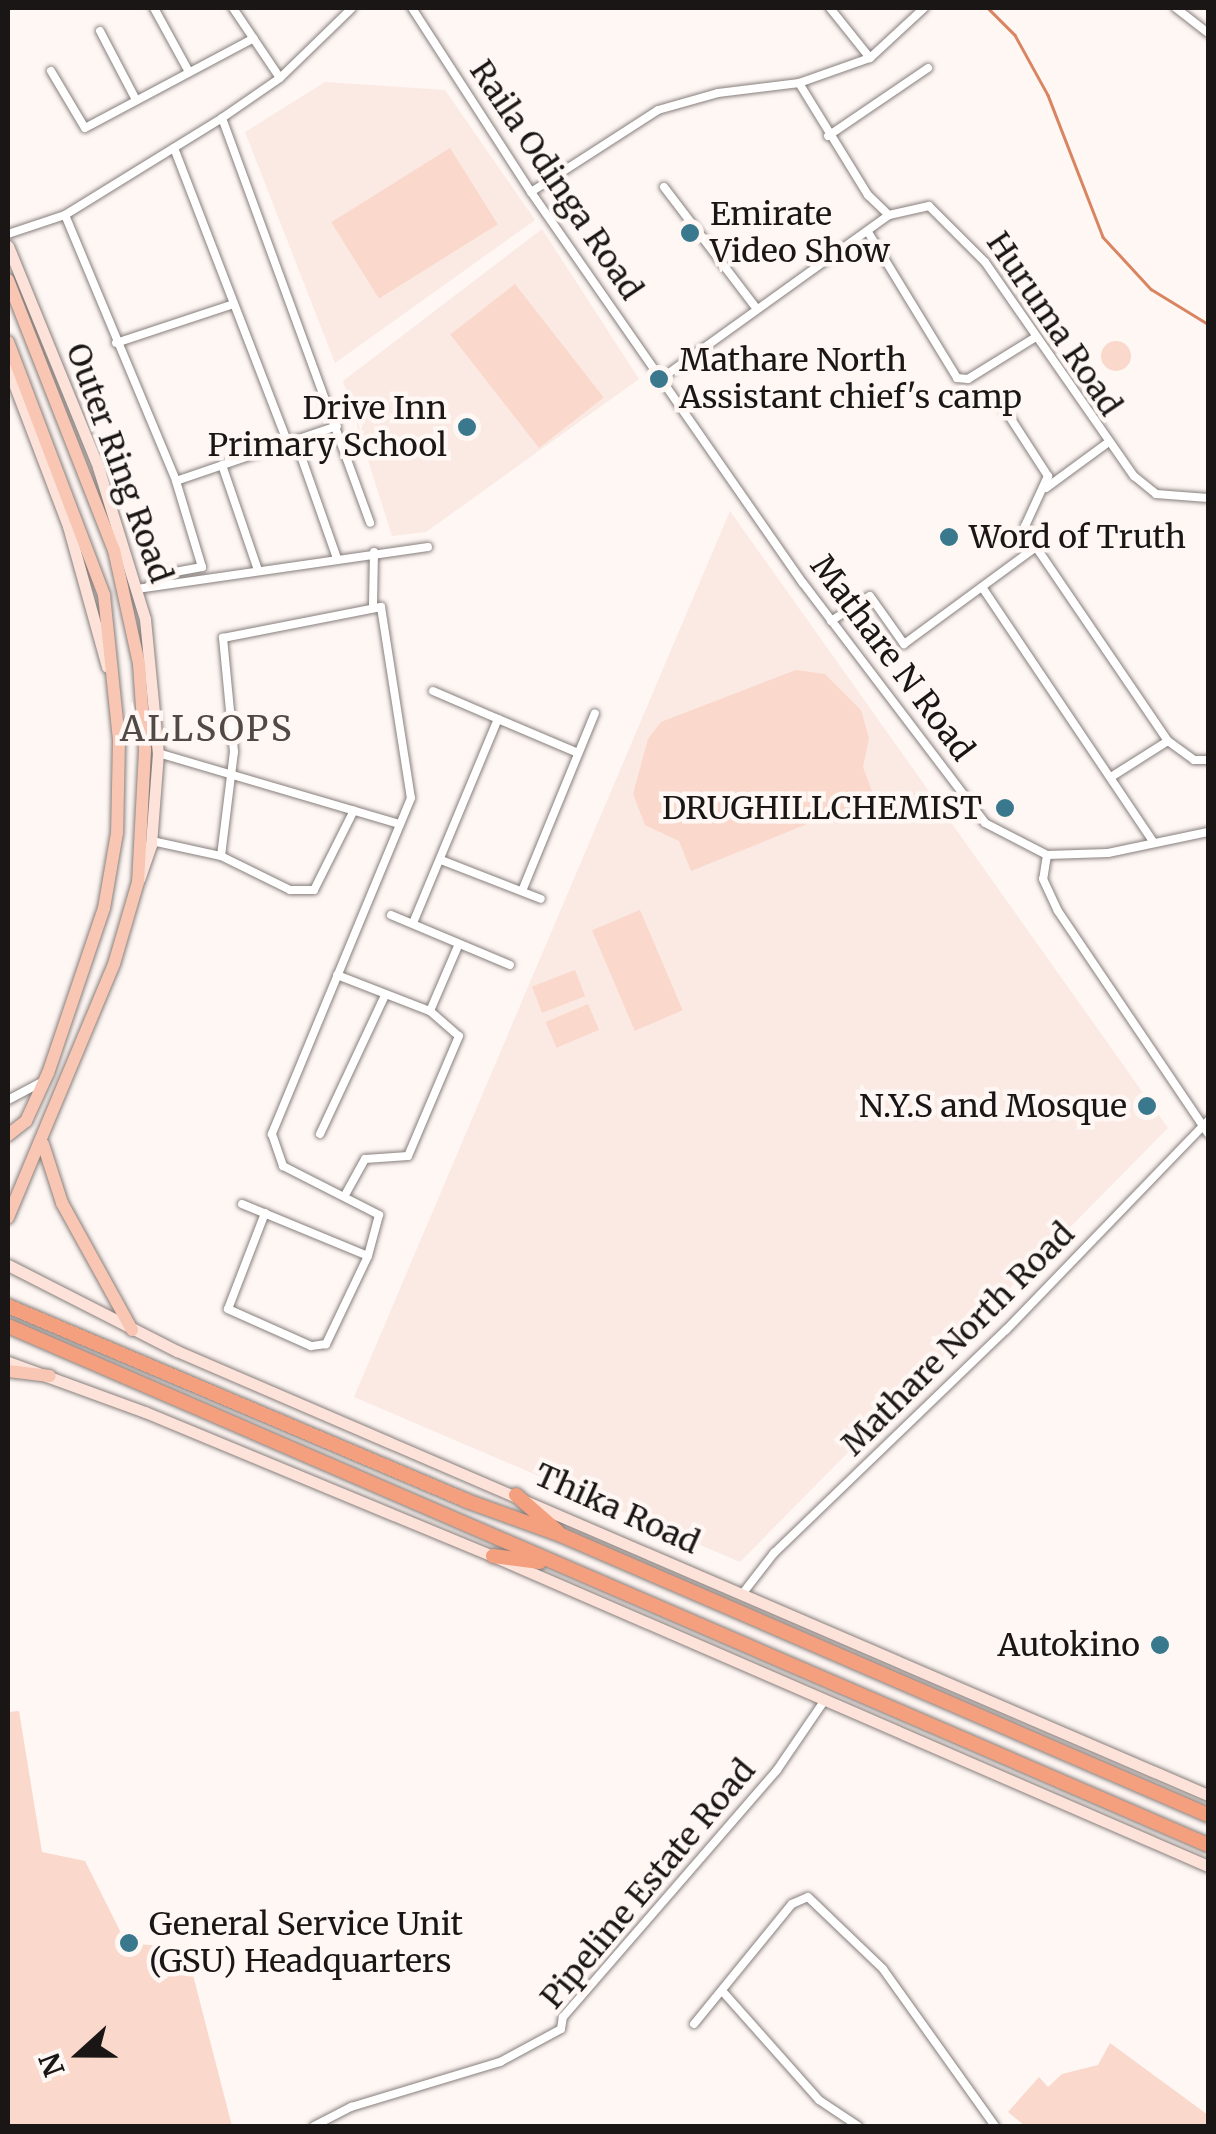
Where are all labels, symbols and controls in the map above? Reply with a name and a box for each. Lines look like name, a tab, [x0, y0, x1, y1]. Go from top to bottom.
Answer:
street label: Raila Odinga Road	[462, 53, 650, 307]
place label: Emirate Video Show	[710, 196, 890, 271]
marker: Emirate Video Show	[679, 222, 701, 244]
street label: Huruma Road	[978, 225, 1130, 423]
street label: Outer Ring Road	[58, 338, 180, 588]
place label: Mathare North Assistant chief's camp	[679, 342, 1022, 417]
marker: Mathare North Assistant chief's camp	[648, 368, 670, 390]
place label: Drive Inn Primary School	[208, 390, 447, 465]
marker: Drive Inn Primary School	[456, 416, 478, 438]
place label: Word of Truth	[969, 518, 1186, 556]
marker: Word of Truth	[938, 526, 960, 548]
street label: Mathare N Road	[802, 548, 982, 768]
district label: ALLSOPS	[120, 708, 294, 750]
place label: DRUGHILLCHEMIST	[662, 789, 982, 827]
marker: DRUGHILLCHEMIST	[992, 795, 1018, 821]
place label: N.Y.S and Mosque	[859, 1087, 1127, 1125]
marker: N.Y.S and Mosque	[1136, 1095, 1158, 1117]
street label: Mathare North Road	[834, 1215, 1082, 1463]
street label: Thika Road	[529, 1456, 705, 1562]
place label: Autokino	[998, 1626, 1140, 1664]
marker: Autokino	[1149, 1634, 1171, 1656]
street label: Pipeline Estate Road	[533, 1752, 763, 2016]
place label: General Service Unit (GSU) Headquarters	[149, 1906, 463, 1981]
marker: General Service Unit (GSU) Headquarters	[118, 1932, 140, 1954]
north arrow	[30, 2004, 130, 2104]
text: N	[31, 2048, 73, 2082]

